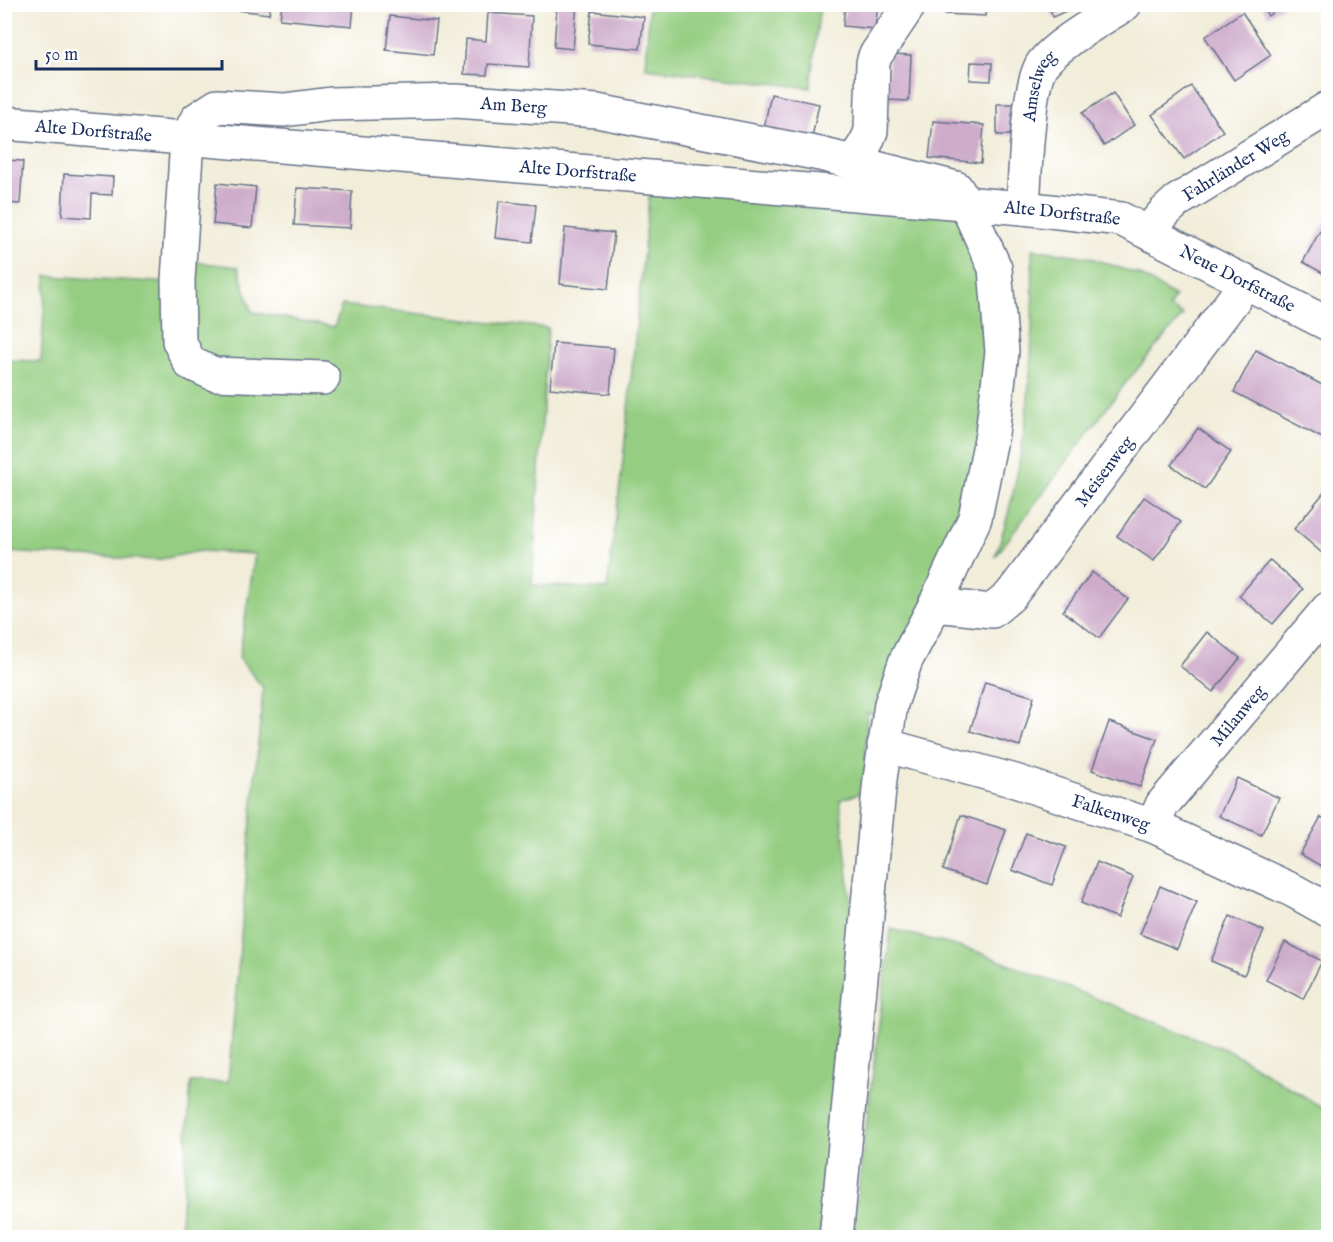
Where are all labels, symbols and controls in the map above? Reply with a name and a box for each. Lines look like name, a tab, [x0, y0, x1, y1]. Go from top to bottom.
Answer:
scale bar	[36, 33, 222, 71]
text: 50 m	[45, 44, 78, 67]
street label: Amselweg	[1019, 46, 1062, 124]
street label: Am Berg	[479, 93, 548, 120]
street label: Alte Dorfstraße	[33, 116, 153, 148]
street label: Fahrländer Weg	[1179, 125, 1293, 208]
street label: Alte Dorfstraße	[518, 156, 637, 189]
street label: Alte Dorfstraße	[1002, 196, 1122, 232]
street label: Neue Dorfstraße	[1175, 241, 1299, 318]
street label: Meisenweg	[1071, 432, 1140, 512]
street label: Milanweg	[1206, 681, 1272, 752]
street label: Falkenweg	[1069, 790, 1153, 837]

